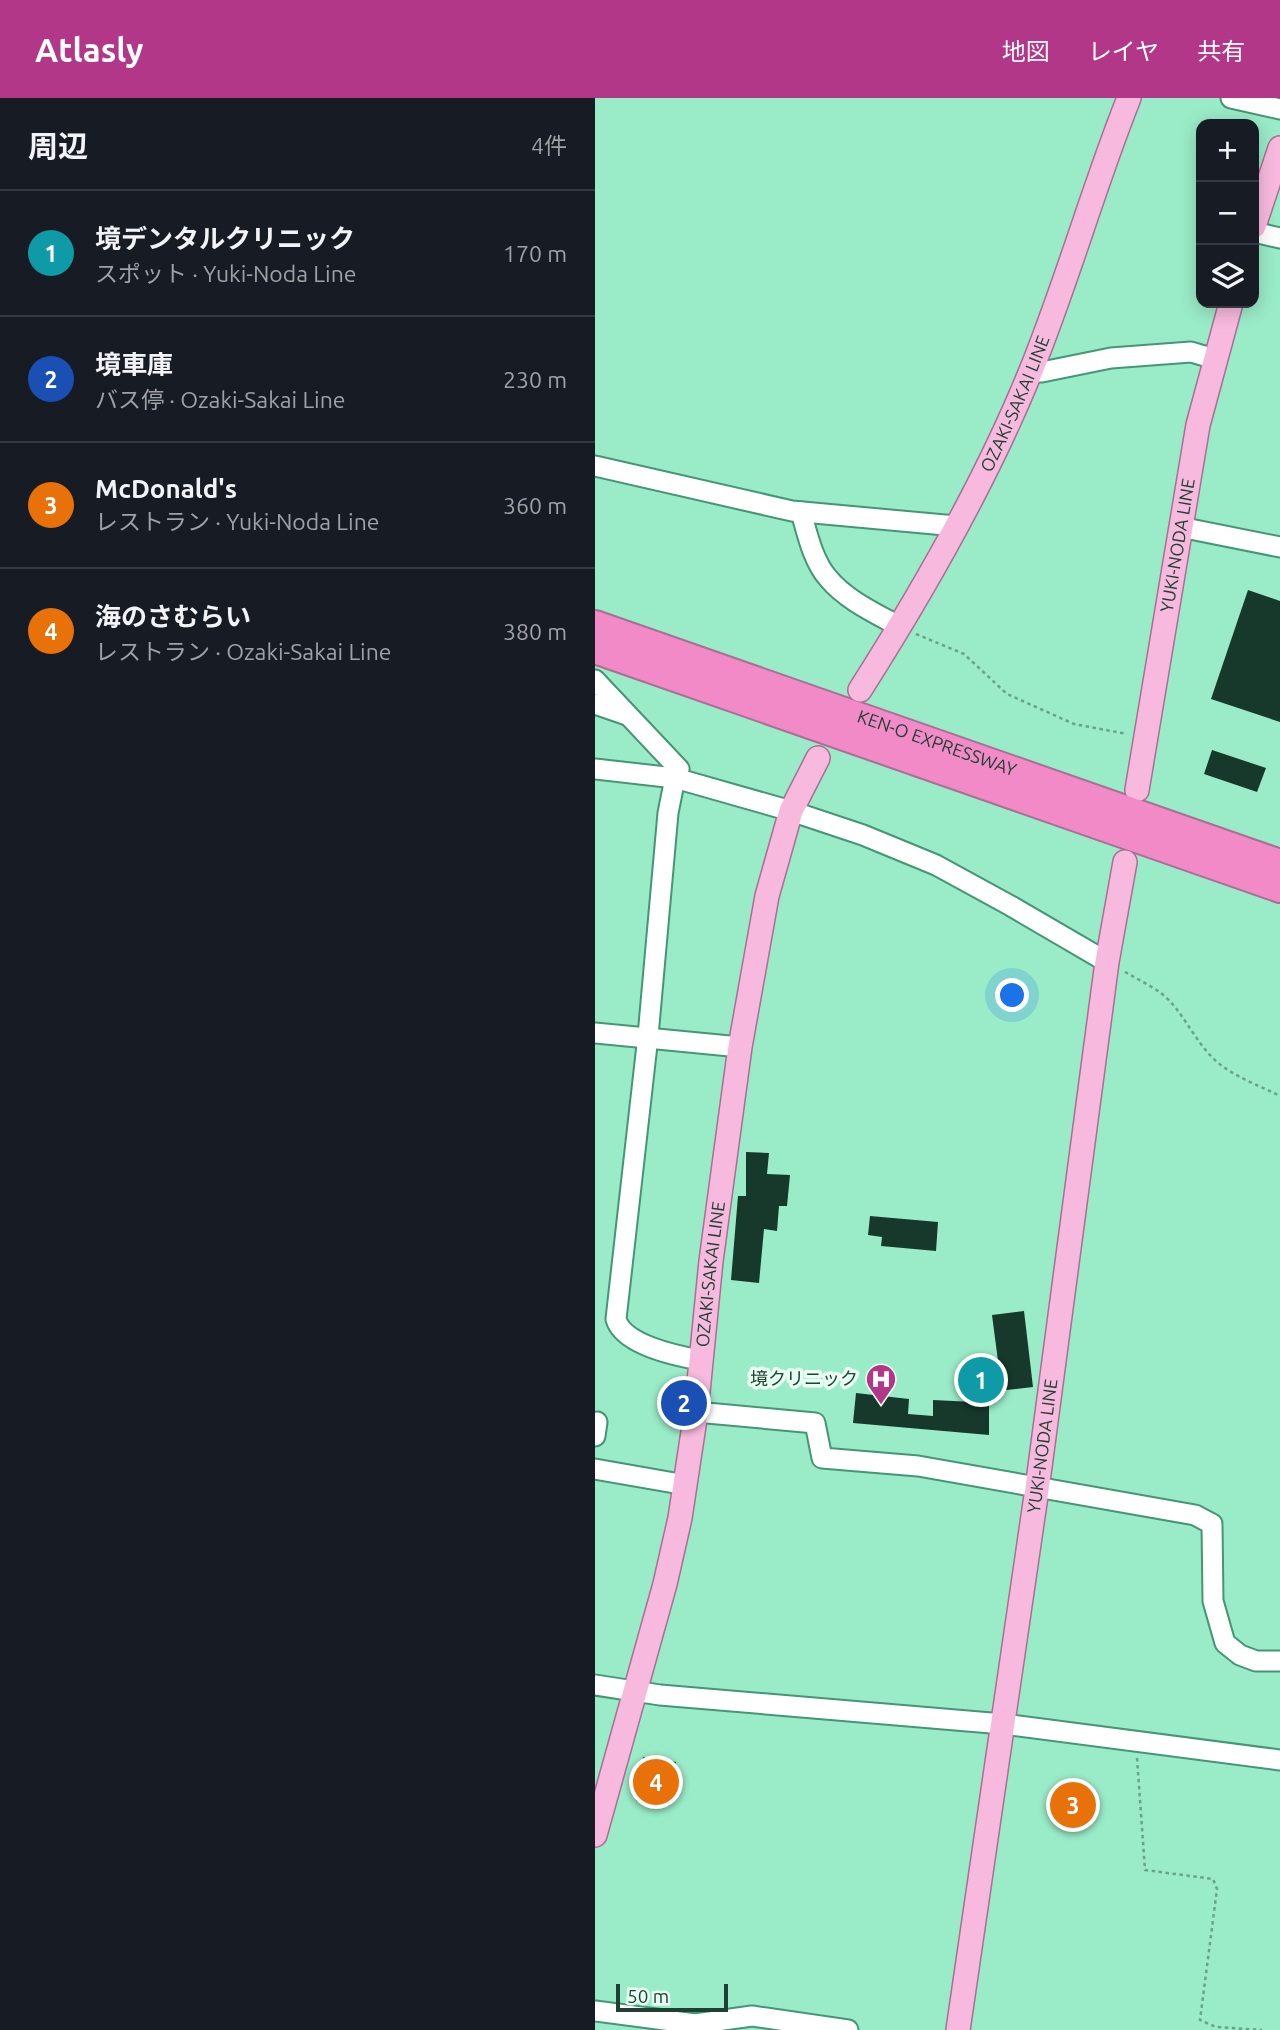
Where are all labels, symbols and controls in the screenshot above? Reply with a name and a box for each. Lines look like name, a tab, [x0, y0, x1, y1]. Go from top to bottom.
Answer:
text: Atlasly	[35, 31, 144, 68]
text: 地図	[1002, 38, 1050, 65]
text: レイヤ	[1088, 38, 1159, 65]
text: 共有	[1197, 38, 1245, 65]
map controls	[1196, 119, 1259, 308]
button: +	[1196, 119, 1259, 182]
text: 周辺	[28, 129, 88, 163]
text: 4件	[531, 133, 567, 158]
button: −	[1196, 182, 1259, 245]
text: 境デンタルクリニック	[95, 224, 355, 253]
text: 1	[45, 241, 57, 266]
text: 170 m	[503, 241, 567, 266]
button: layers	[1196, 245, 1259, 308]
text: スポット · Yuki-Noda Line	[95, 261, 357, 286]
street label: OZAKI-SAKAI LINE	[976, 333, 1053, 475]
text: 境車庫	[95, 350, 173, 379]
text: 2	[45, 367, 57, 392]
text: 230 m	[503, 367, 567, 392]
text: バス停 · Ozaki-Sakai Line	[95, 387, 346, 412]
text: McDonald's	[95, 474, 237, 503]
street label: YUKI-NODA LINE	[1156, 477, 1198, 614]
text: 3	[45, 493, 57, 518]
text: 360 m	[503, 493, 567, 518]
text: レストラン · Yuki-Noda Line	[95, 509, 380, 534]
text: 海のさむらい	[95, 602, 251, 631]
text: 4	[45, 619, 57, 644]
text: 380 m	[503, 619, 567, 644]
text: レストラン · Ozaki-Sakai Line	[95, 639, 392, 664]
street label: KEN-O EXPRESSWAY	[855, 705, 1020, 779]
your location	[995, 978, 1029, 1012]
street label: OZAKI-SAKAI LINE	[691, 1200, 728, 1348]
pin: 1	[958, 1354, 1004, 1406]
hospital icon: 境クリニック	[864, 1362, 898, 1406]
place label: 境クリニック	[750, 1368, 858, 1388]
pin: 2	[661, 1377, 707, 1429]
street label: YUKI-NODA LINE	[1023, 1378, 1061, 1515]
pin: 4	[633, 1756, 679, 1808]
pin: 3	[1050, 1779, 1096, 1831]
scale bar	[616, 1981, 728, 2013]
text: 50 m	[627, 1985, 669, 2007]

